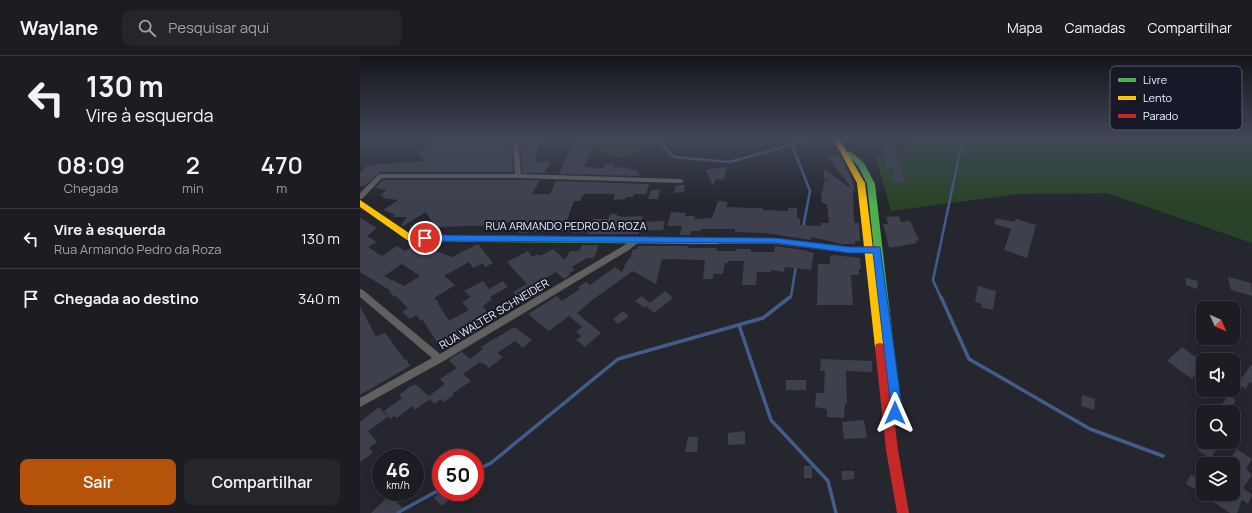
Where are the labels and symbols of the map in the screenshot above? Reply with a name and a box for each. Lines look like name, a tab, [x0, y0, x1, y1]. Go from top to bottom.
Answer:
legend	[1110, 66, 1242, 130]
text: Livre	[1143, 72, 1168, 87]
text: Lento	[1143, 90, 1173, 105]
text: Parado	[1143, 108, 1179, 123]
street label: RUA ARMANDO PEDRO DA ROZA	[485, 218, 647, 233]
pin	[408, 221, 442, 255]
street label: RUA WALTER SCHNEIDER	[436, 275, 551, 352]
north arrow	[1196, 301, 1240, 345]
position arrow	[874, 392, 916, 434]
speed limit sign: 50	[432, 449, 484, 501]

